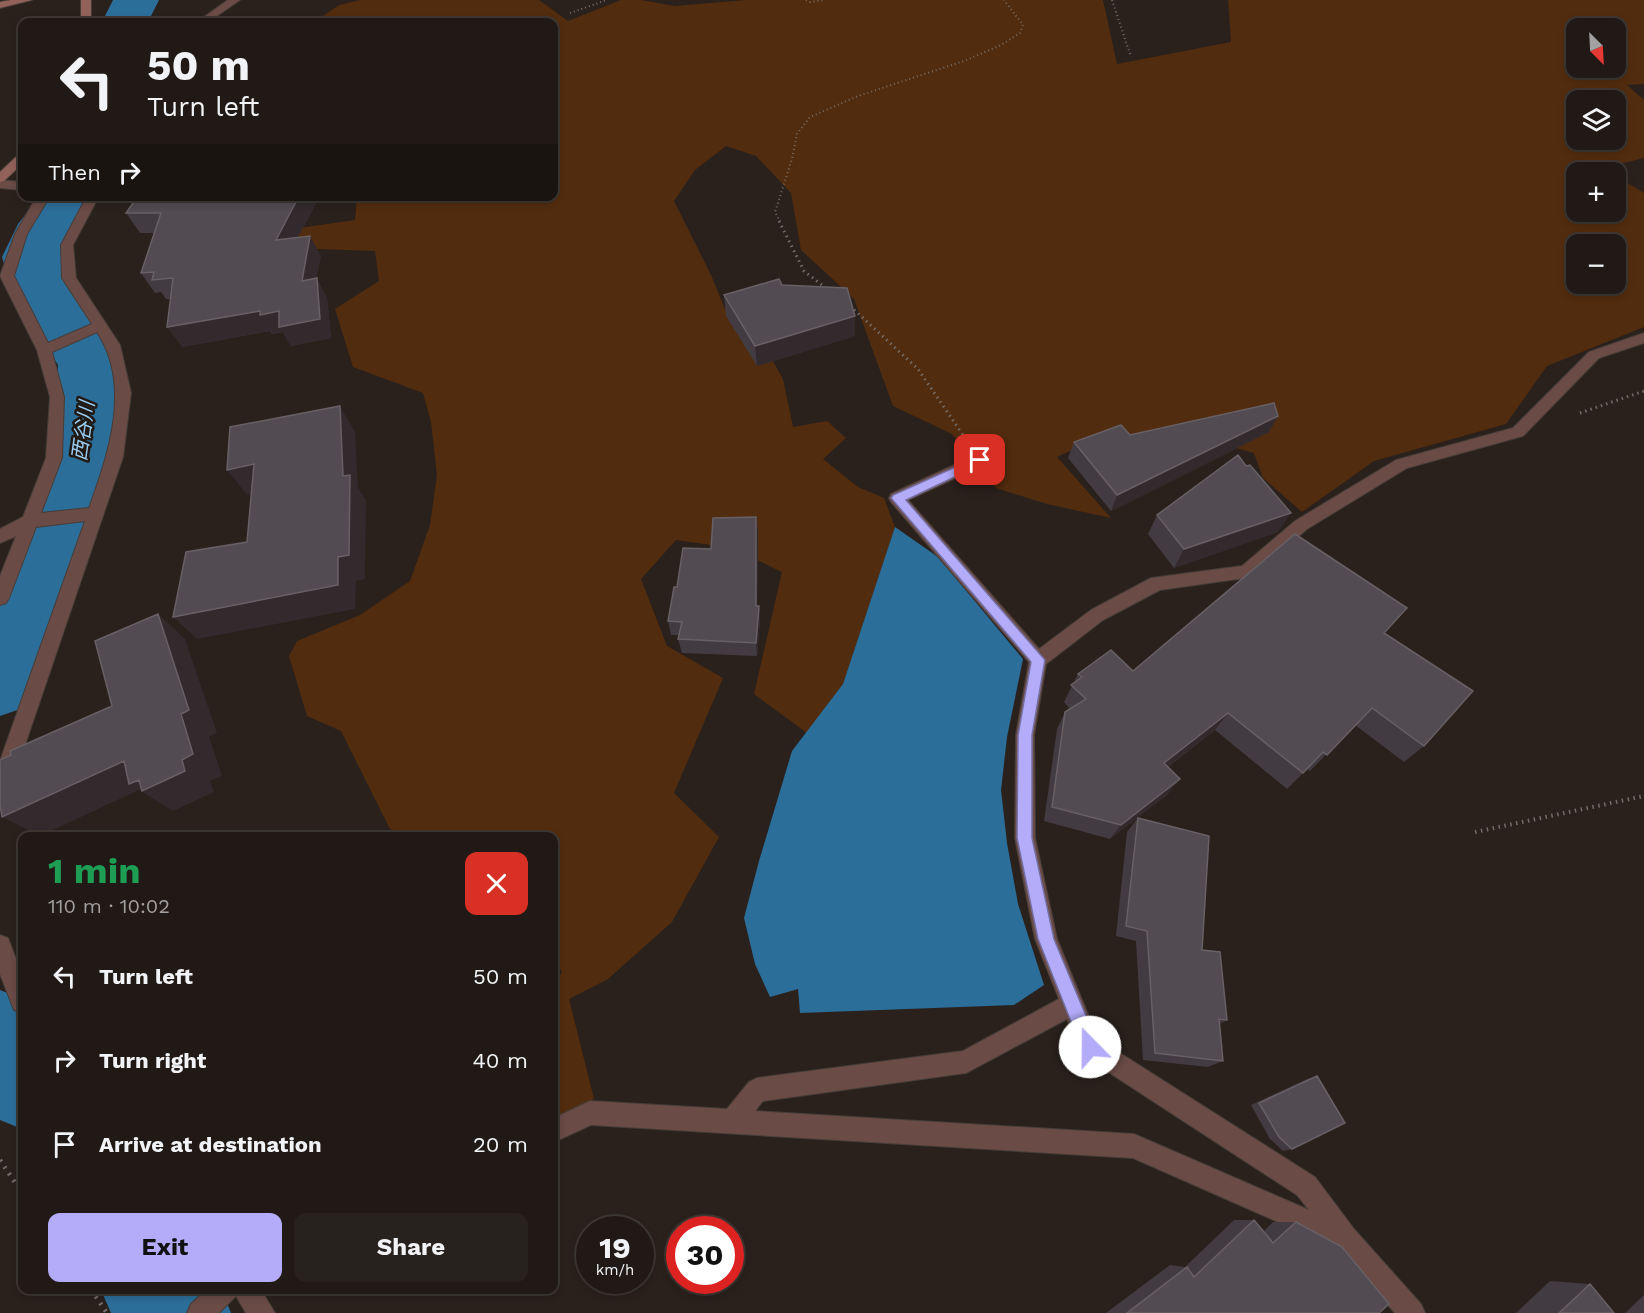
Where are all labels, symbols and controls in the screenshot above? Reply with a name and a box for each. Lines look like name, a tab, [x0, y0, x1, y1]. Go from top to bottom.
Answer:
north arrow	[1566, 18, 1626, 78]
map controls	[1566, 18, 1626, 294]
text: 50 m	[147, 41, 250, 90]
icon: left	[48, 42, 126, 120]
button: layers	[1566, 90, 1626, 150]
text: Turn left	[147, 91, 259, 123]
icon: right	[113, 156, 146, 189]
text: Then	[48, 160, 101, 185]
button: +	[1566, 162, 1626, 222]
button: −	[1566, 234, 1626, 294]
water label: 西谷川	[67, 398, 99, 462]
pin	[954, 434, 1005, 485]
icon: arrive	[963, 443, 996, 476]
text: 1 min	[48, 850, 140, 892]
button: close	[465, 852, 528, 915]
text: 110 m · 10:02	[48, 894, 170, 918]
icon: left	[48, 960, 81, 993]
text: Turn left	[99, 964, 193, 989]
text: 50 m	[473, 964, 528, 989]
position arrow	[1058, 1015, 1122, 1079]
icon: right	[48, 1044, 81, 1077]
text: Turn right	[99, 1048, 206, 1073]
text: 40 m	[472, 1048, 528, 1073]
icon: arrive	[48, 1128, 81, 1161]
text: Arrive at destination	[99, 1132, 322, 1157]
text: 20 m	[473, 1132, 528, 1157]
button: Exit	[48, 1213, 282, 1282]
button: Share	[294, 1213, 528, 1282]
speed limit sign: 30	[666, 1216, 744, 1294]
text: 19	[599, 1230, 631, 1265]
text: km/h	[596, 1261, 634, 1279]

